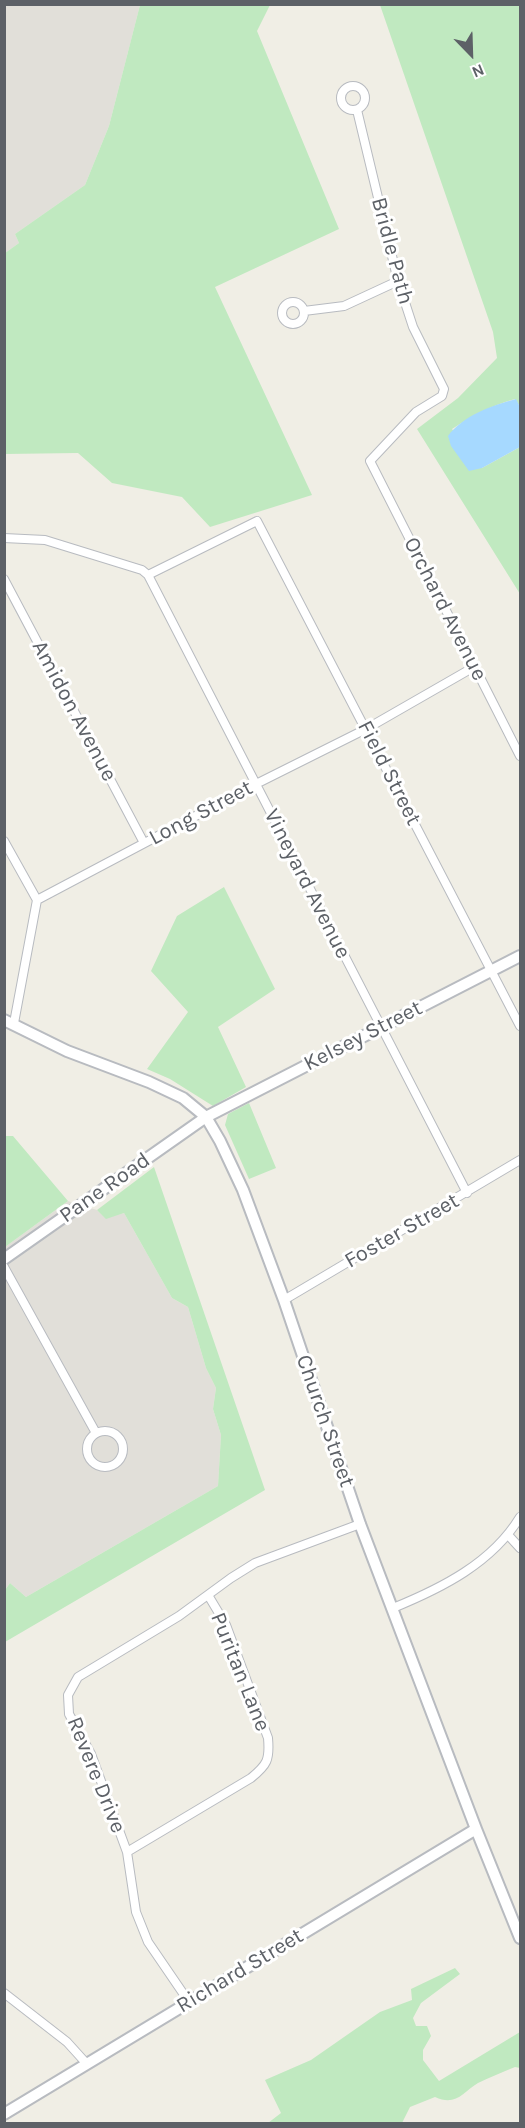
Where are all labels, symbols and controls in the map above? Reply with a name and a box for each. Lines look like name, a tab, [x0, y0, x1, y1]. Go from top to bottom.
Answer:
north arrow	[441, 24, 501, 84]
text: N	[469, 60, 487, 82]
street label: Bridle Path	[365, 195, 419, 307]
street label: Orchard Avenue	[397, 533, 493, 685]
street label: Amidon Avenue	[26, 636, 122, 786]
street label: Field Street	[351, 716, 427, 830]
street label: Long Street	[145, 775, 257, 851]
street label: Vineyard Avenue	[258, 805, 356, 963]
street label: Kelsey Street	[299, 995, 427, 1077]
street label: Pane Road	[55, 1147, 155, 1229]
street label: Foster Street	[340, 1188, 464, 1274]
street label: Church Street	[290, 1351, 360, 1491]
street label: Puritan Lane	[204, 1609, 276, 1735]
street label: Revere Drive	[61, 1713, 131, 1837]
street label: Richard Street	[172, 1923, 308, 2019]

